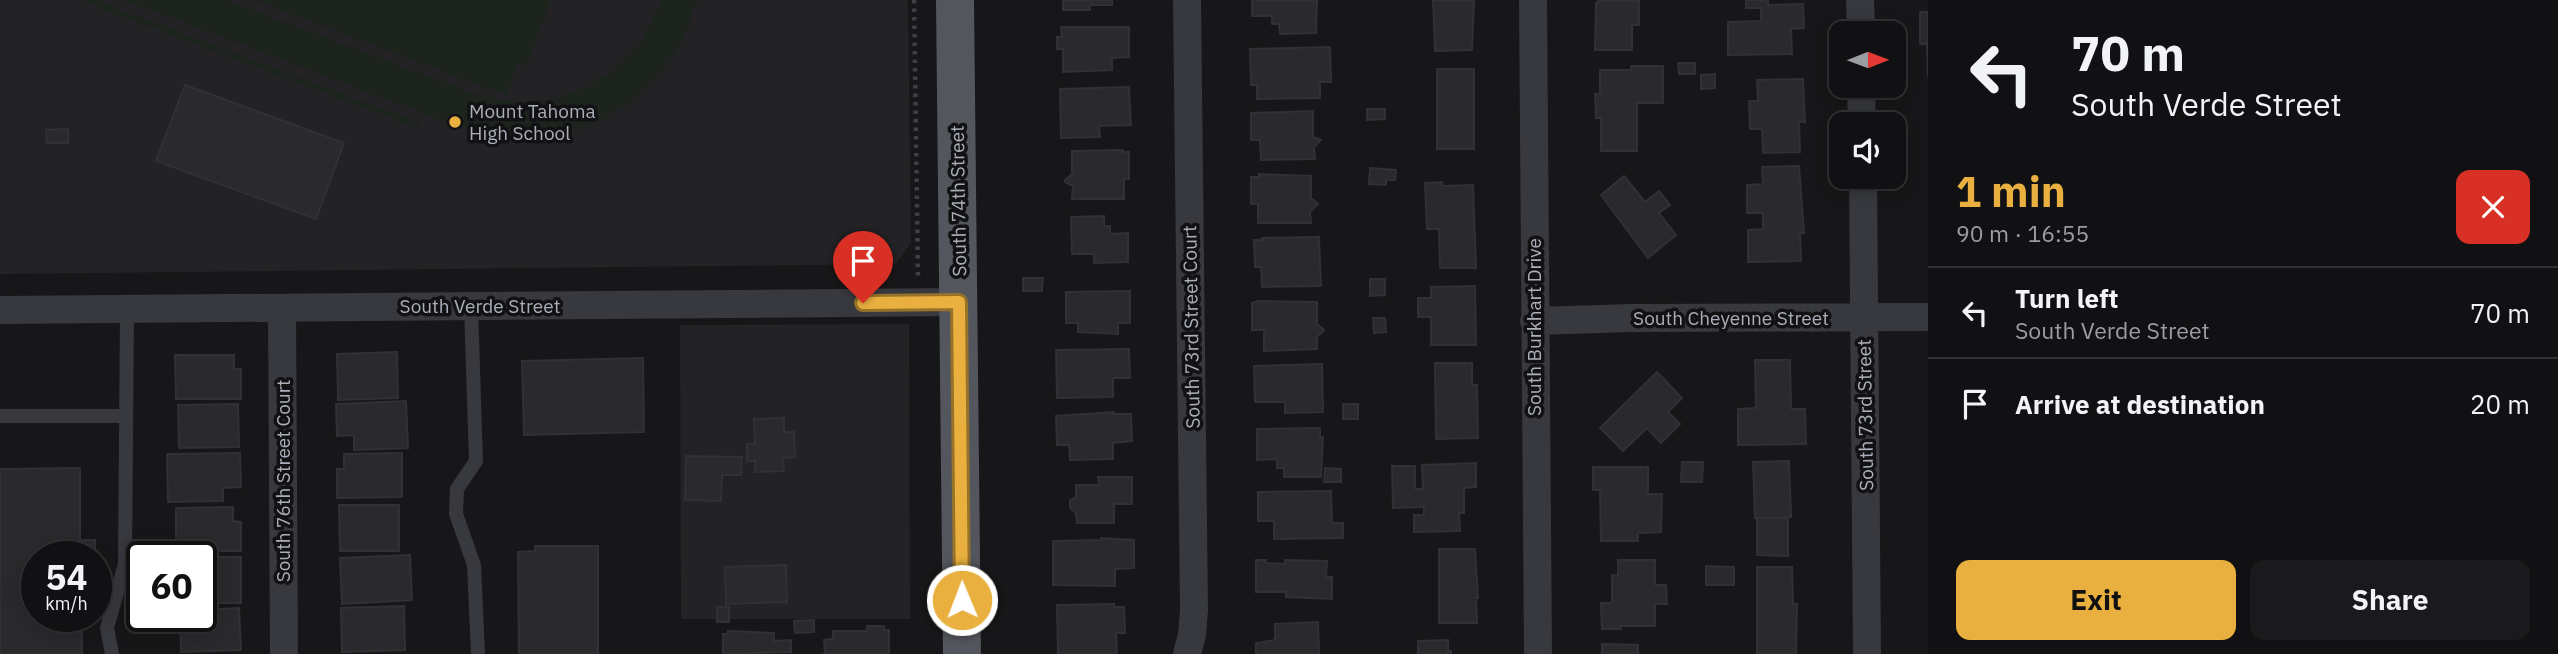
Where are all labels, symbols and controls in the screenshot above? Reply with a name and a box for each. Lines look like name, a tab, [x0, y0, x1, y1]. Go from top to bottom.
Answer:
north arrow	[1829, 21, 1906, 98]
map controls	[1829, 21, 1906, 189]
text: 70 m	[2071, 21, 2185, 84]
icon: left	[1956, 28, 2047, 119]
text: South Verde Street	[2071, 83, 2342, 125]
place label: Mount Tahoma High School	[469, 99, 596, 145]
button: sound	[1829, 112, 1906, 189]
marker: Mount Tahoma High School	[447, 114, 463, 130]
street label: South 74th Street	[945, 125, 971, 277]
text: 1 min	[1956, 164, 2066, 219]
button: close	[2456, 170, 2530, 244]
text: 90 m · 16:55	[1956, 218, 2089, 248]
street label: South 73rd Street Court	[1177, 225, 1205, 429]
pin	[833, 231, 893, 303]
street label: South Burkhart Drive	[1522, 238, 1546, 416]
icon: arrive	[844, 242, 882, 280]
text: Turn left	[2015, 281, 2118, 315]
street label: South Verde Street	[400, 294, 560, 318]
icon: left	[1956, 294, 1994, 332]
text: 70 m	[2470, 296, 2530, 330]
street label: South Cheyenne Street	[1633, 306, 1829, 330]
text: South Verde Street	[2015, 315, 2210, 345]
street label: South 73rd Street	[1852, 339, 1878, 491]
street label: South 76th Street Court	[271, 380, 295, 582]
icon: arrive	[1956, 385, 1994, 423]
text: Arrive at destination	[2015, 387, 2265, 421]
text: 20 m	[2470, 387, 2530, 421]
speed limit sign: 60	[126, 541, 217, 632]
text: 54	[45, 554, 88, 600]
button: Exit	[1956, 560, 2236, 640]
button: Share	[2250, 560, 2530, 640]
position arrow	[925, 563, 999, 637]
text: km/h	[45, 592, 88, 615]

